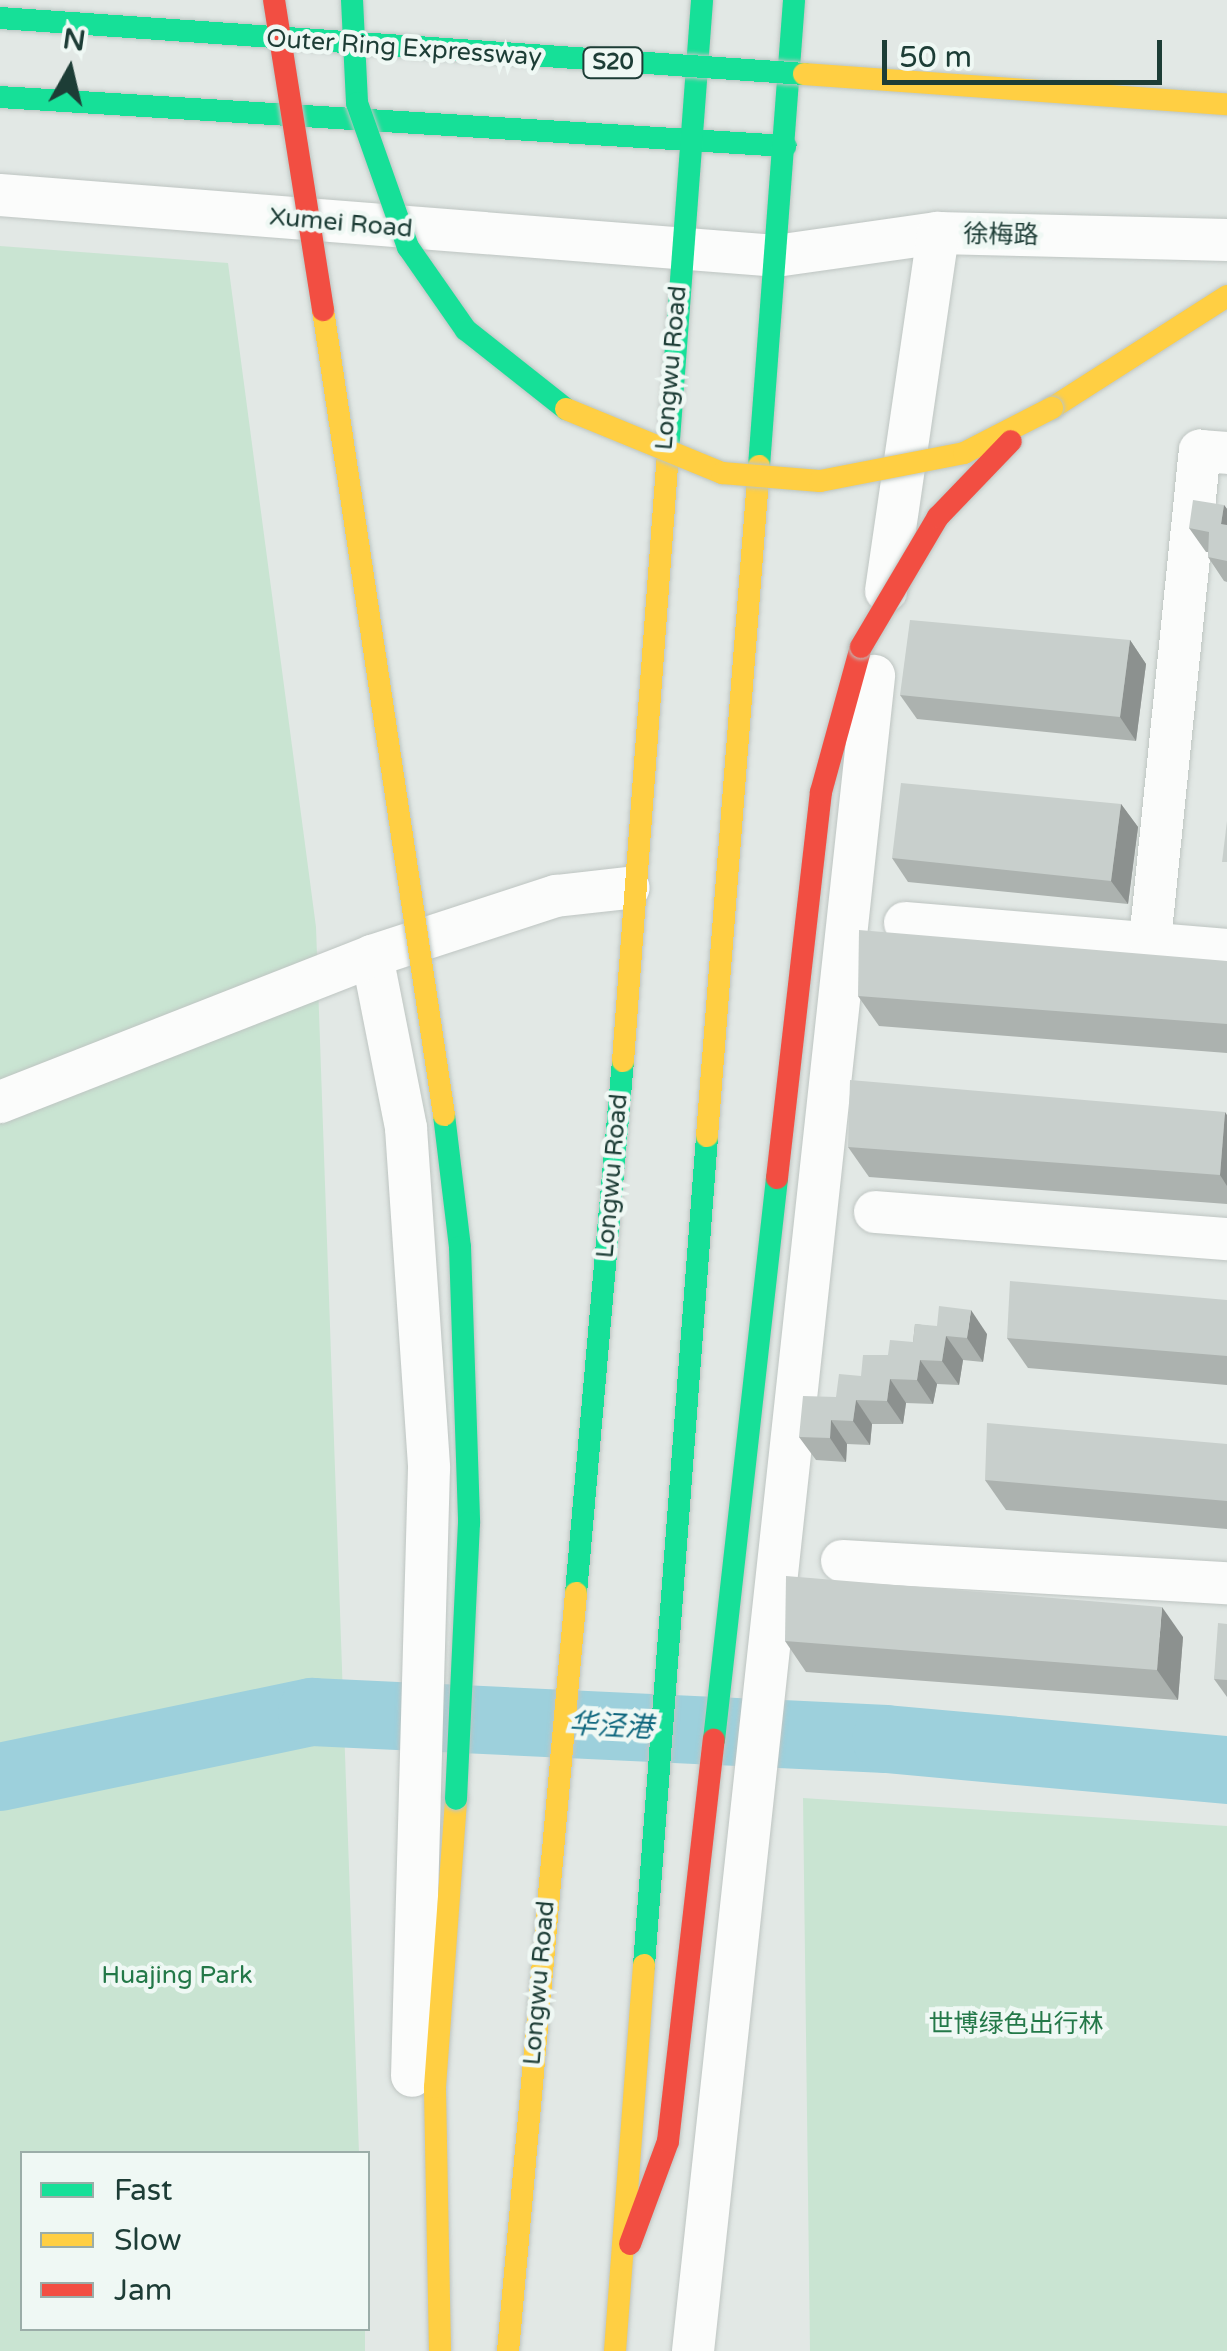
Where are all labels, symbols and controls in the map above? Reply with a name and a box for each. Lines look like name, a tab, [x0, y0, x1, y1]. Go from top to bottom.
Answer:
north arrow	[20, 20, 120, 120]
scale bar	[887, 20, 1167, 82]
text: N	[61, 22, 88, 59]
street label: Outer Ring Expressway	[265, 23, 543, 73]
text: 50 m	[899, 39, 972, 76]
road number: S20	[580, 46, 646, 80]
street label: Xumei Road	[268, 202, 414, 244]
street label: 徐梅路	[963, 219, 1039, 251]
street label: Longwu Road	[649, 285, 693, 451]
street label: Longwu Road	[590, 1093, 634, 1259]
water label: 华泾港	[568, 1707, 654, 1745]
street label: Longwu Road	[517, 1900, 561, 2066]
park label: Huajing Park	[101, 1960, 253, 1990]
park label: 世博绿色出行林	[929, 2009, 1103, 2039]
legend	[20, 2151, 370, 2331]
text: Fast	[114, 2172, 173, 2209]
text: Slow	[114, 2222, 182, 2259]
text: Jam	[114, 2272, 172, 2309]

